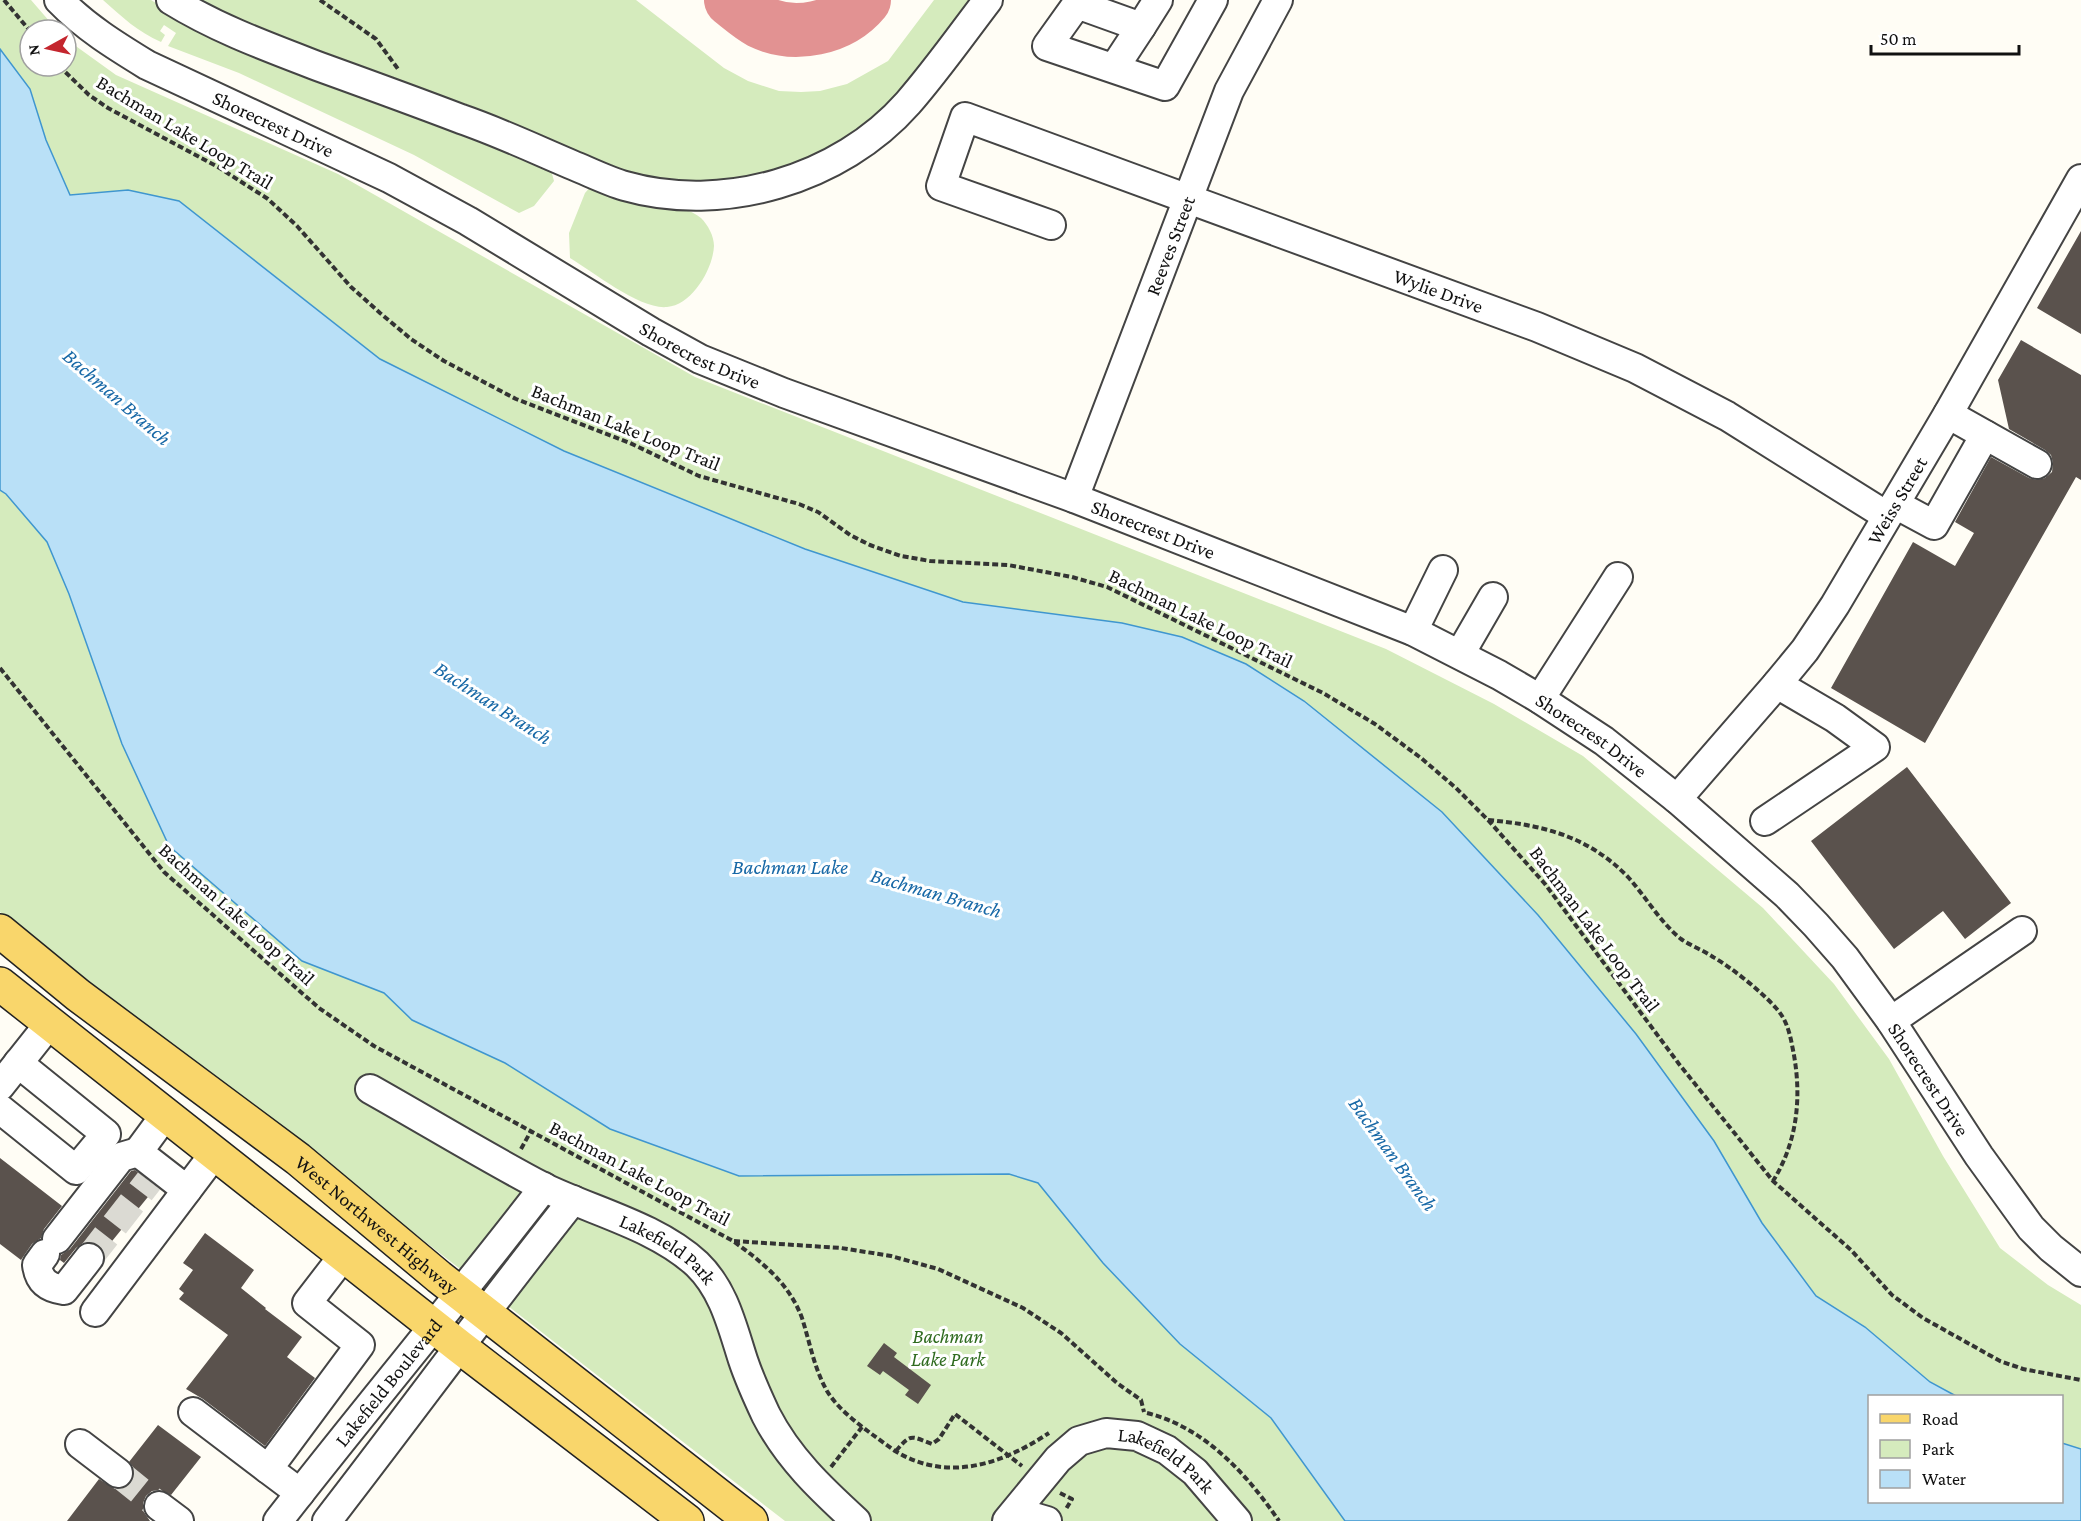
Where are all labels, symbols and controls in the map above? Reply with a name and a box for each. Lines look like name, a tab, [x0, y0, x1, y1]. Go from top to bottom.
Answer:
north arrow	[18, 18, 78, 78]
scale bar	[1871, 18, 2020, 56]
text: 50 m	[1880, 29, 1917, 49]
text: N	[24, 43, 43, 57]
street label: Bachman Lake Loop Trail	[92, 71, 277, 194]
street label: Shorecrest Drive	[209, 86, 337, 162]
street label: Reeves Street	[1141, 192, 1199, 299]
street label: Wylie Drive	[1391, 264, 1486, 317]
street label: Shorecrest Drive	[636, 317, 763, 393]
water label: Bachman Branch	[58, 344, 176, 450]
street label: Bachman Lake Loop Trail	[528, 379, 724, 476]
street label: Weiss Street	[1862, 452, 1931, 548]
street label: Shorecrest Drive	[1088, 495, 1219, 563]
street label: Bachman Lake Loop Trail	[1105, 564, 1296, 673]
water label: Bachman Branch	[430, 656, 556, 750]
street label: Shorecrest Drive	[1532, 688, 1652, 782]
street label: Bachman Lake Loop Trail	[154, 838, 319, 990]
street label: Bachman Lake Loop Trail	[1525, 842, 1664, 1017]
water label: Bachman Lake	[732, 855, 848, 879]
water label: Bachman Branch	[868, 863, 1004, 923]
street label: Shorecrest Drive	[1884, 1018, 1974, 1140]
water label: Bachman Branch	[1344, 1092, 1442, 1216]
street label: Bachman Lake Loop Trail	[545, 1116, 734, 1231]
street label: West Northwest Highway	[291, 1151, 463, 1300]
street label: Lakefield Park	[616, 1209, 721, 1289]
street label: Lakefield Boulevard	[330, 1314, 447, 1451]
park label: Bachman Lake Park	[911, 1325, 986, 1370]
legend	[1868, 1395, 2063, 1503]
text: Road	[1922, 1409, 1959, 1429]
street label: Lakefield Park	[1117, 1423, 1219, 1498]
text: Park	[1922, 1439, 1954, 1459]
text: Water	[1922, 1469, 1967, 1489]

